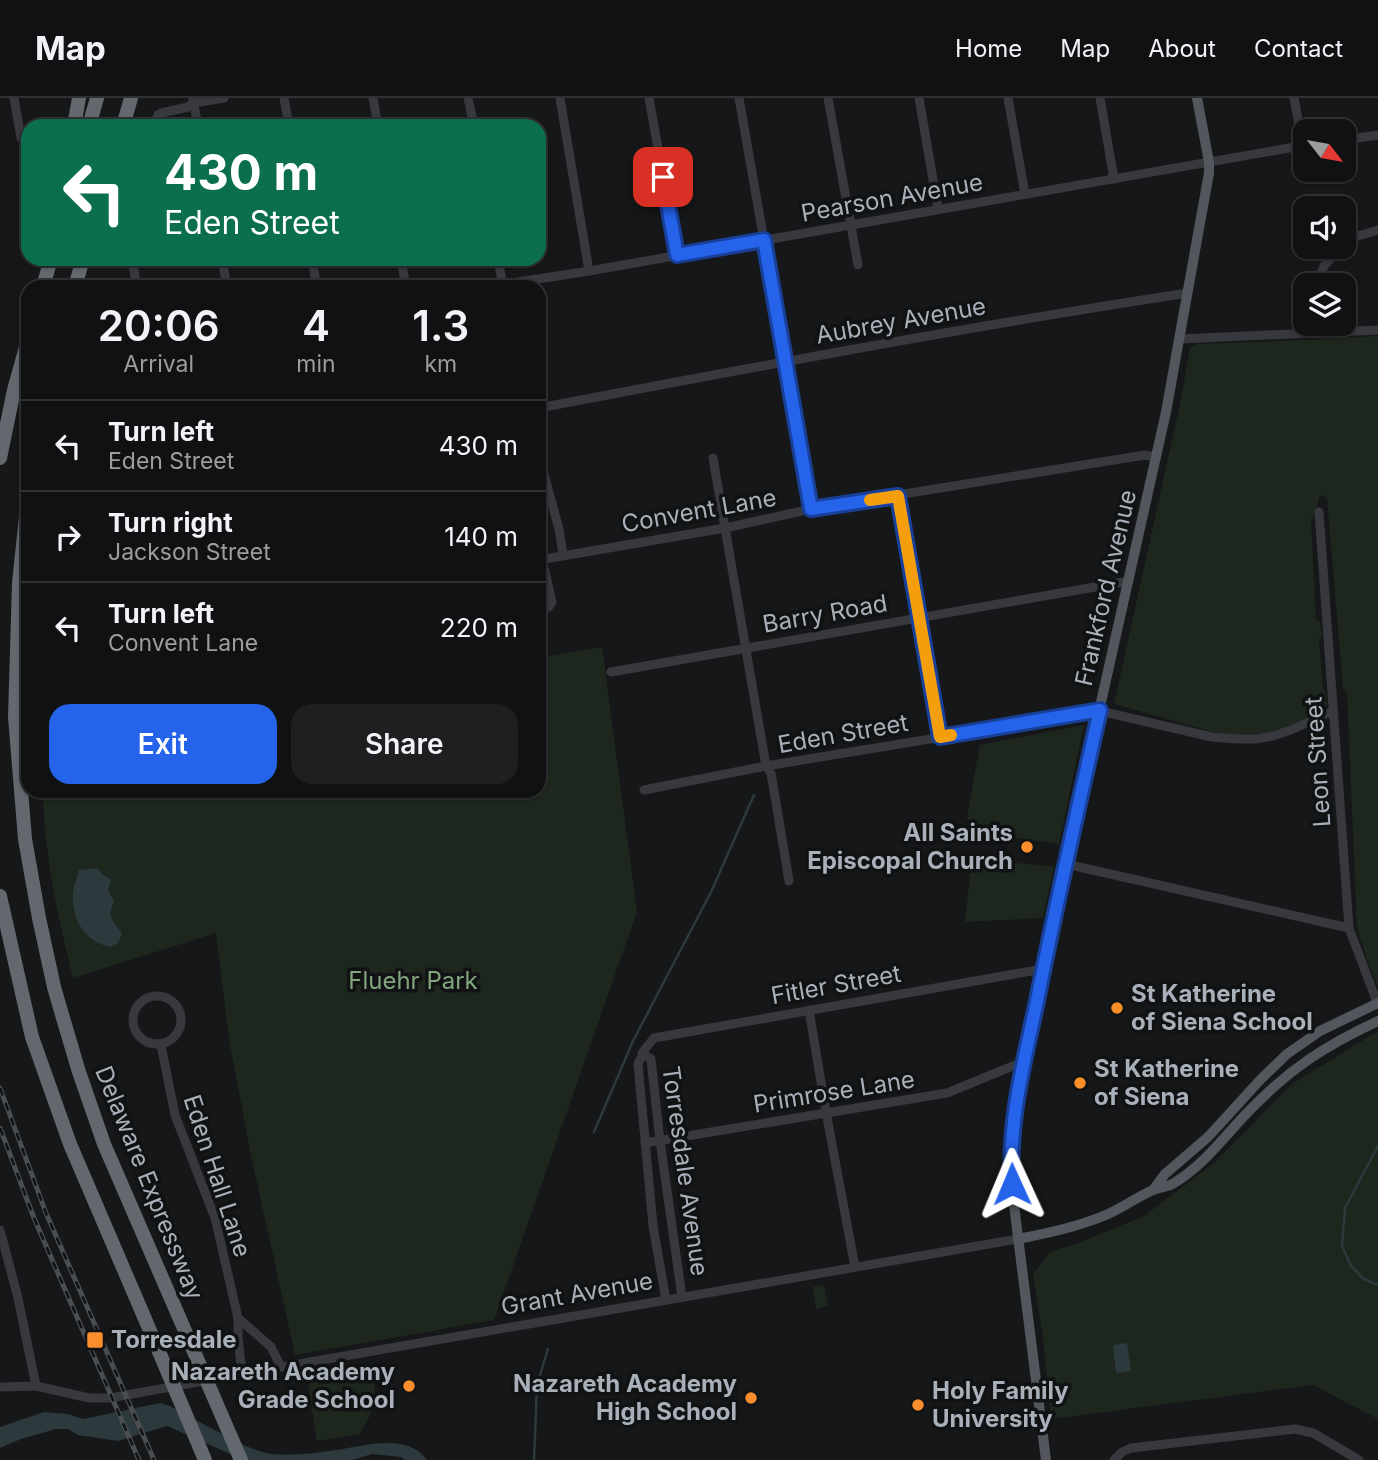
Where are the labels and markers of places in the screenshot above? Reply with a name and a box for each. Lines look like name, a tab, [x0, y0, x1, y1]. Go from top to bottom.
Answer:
pin	[633, 147, 693, 207]
place label: All Saints Episcopal Church	[807, 818, 1013, 875]
marker: All Saints Episcopal Church	[1019, 839, 1035, 855]
place label: St Katherine of Siena School	[1131, 979, 1313, 1036]
marker: St Katherine of Siena School	[1109, 1000, 1125, 1016]
place label: St Katherine of Siena	[1094, 1054, 1239, 1111]
marker: St Katherine of Siena	[1072, 1075, 1088, 1091]
place label: Torresdale	[111, 1325, 237, 1354]
marker: Torresdale	[85, 1330, 105, 1350]
place label: Nazareth Academy Grade School	[171, 1357, 396, 1414]
place label: Nazareth Academy High School	[513, 1369, 738, 1426]
place label: Holy Family University	[932, 1376, 1069, 1433]
marker: Nazareth Academy Grade School	[401, 1378, 417, 1394]
marker: Nazareth Academy High School	[743, 1390, 759, 1406]
marker: Holy Family University	[910, 1397, 926, 1413]

